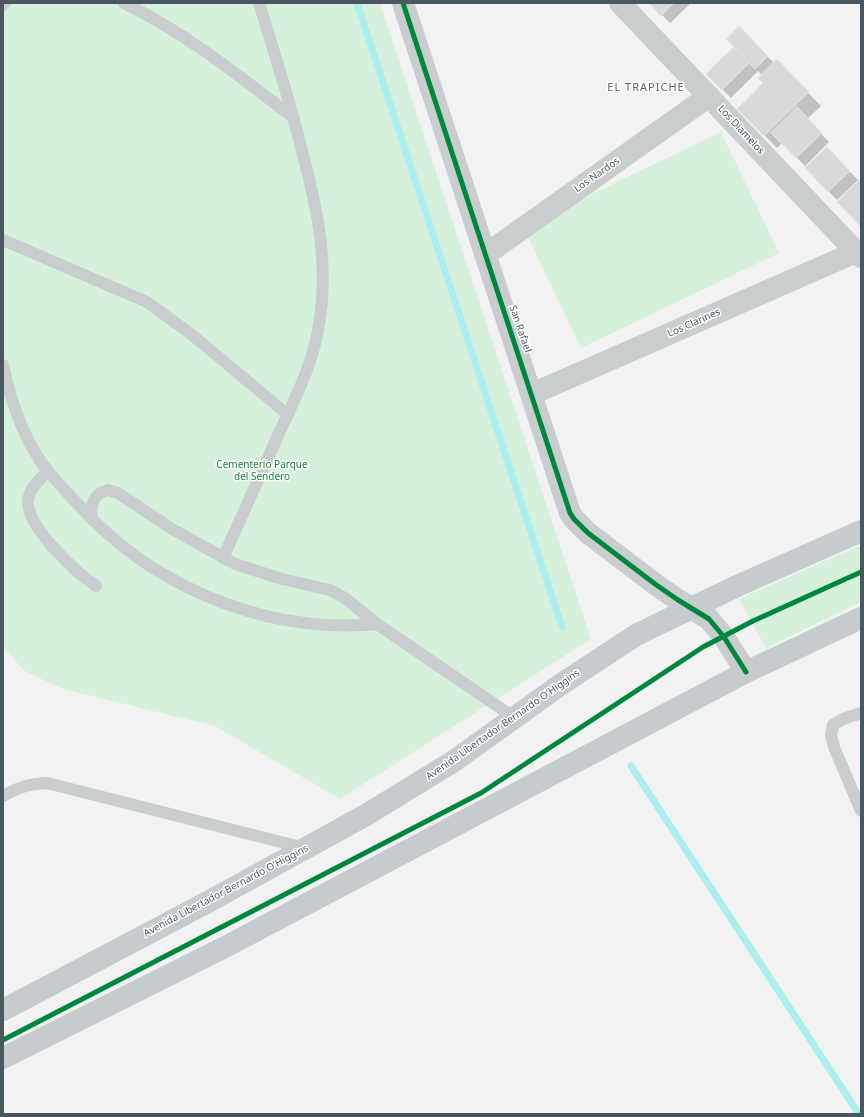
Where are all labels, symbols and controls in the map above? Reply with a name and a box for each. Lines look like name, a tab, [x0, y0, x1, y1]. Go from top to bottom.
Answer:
district label: EL TRAPICHE	[607, 81, 685, 95]
street label: Los Diamelos	[715, 103, 767, 157]
street label: Los Nardos	[572, 155, 622, 195]
street label: San Rafael	[506, 304, 534, 354]
street label: Los Clarines	[666, 306, 722, 340]
park label: Cementerio Parque del Sendero	[216, 459, 308, 482]
street label: Avenida Libertador Bernardo O'Higgins	[424, 667, 582, 783]
street label: Avenida Libertador Bernardo O'Higgins	[142, 842, 310, 940]

